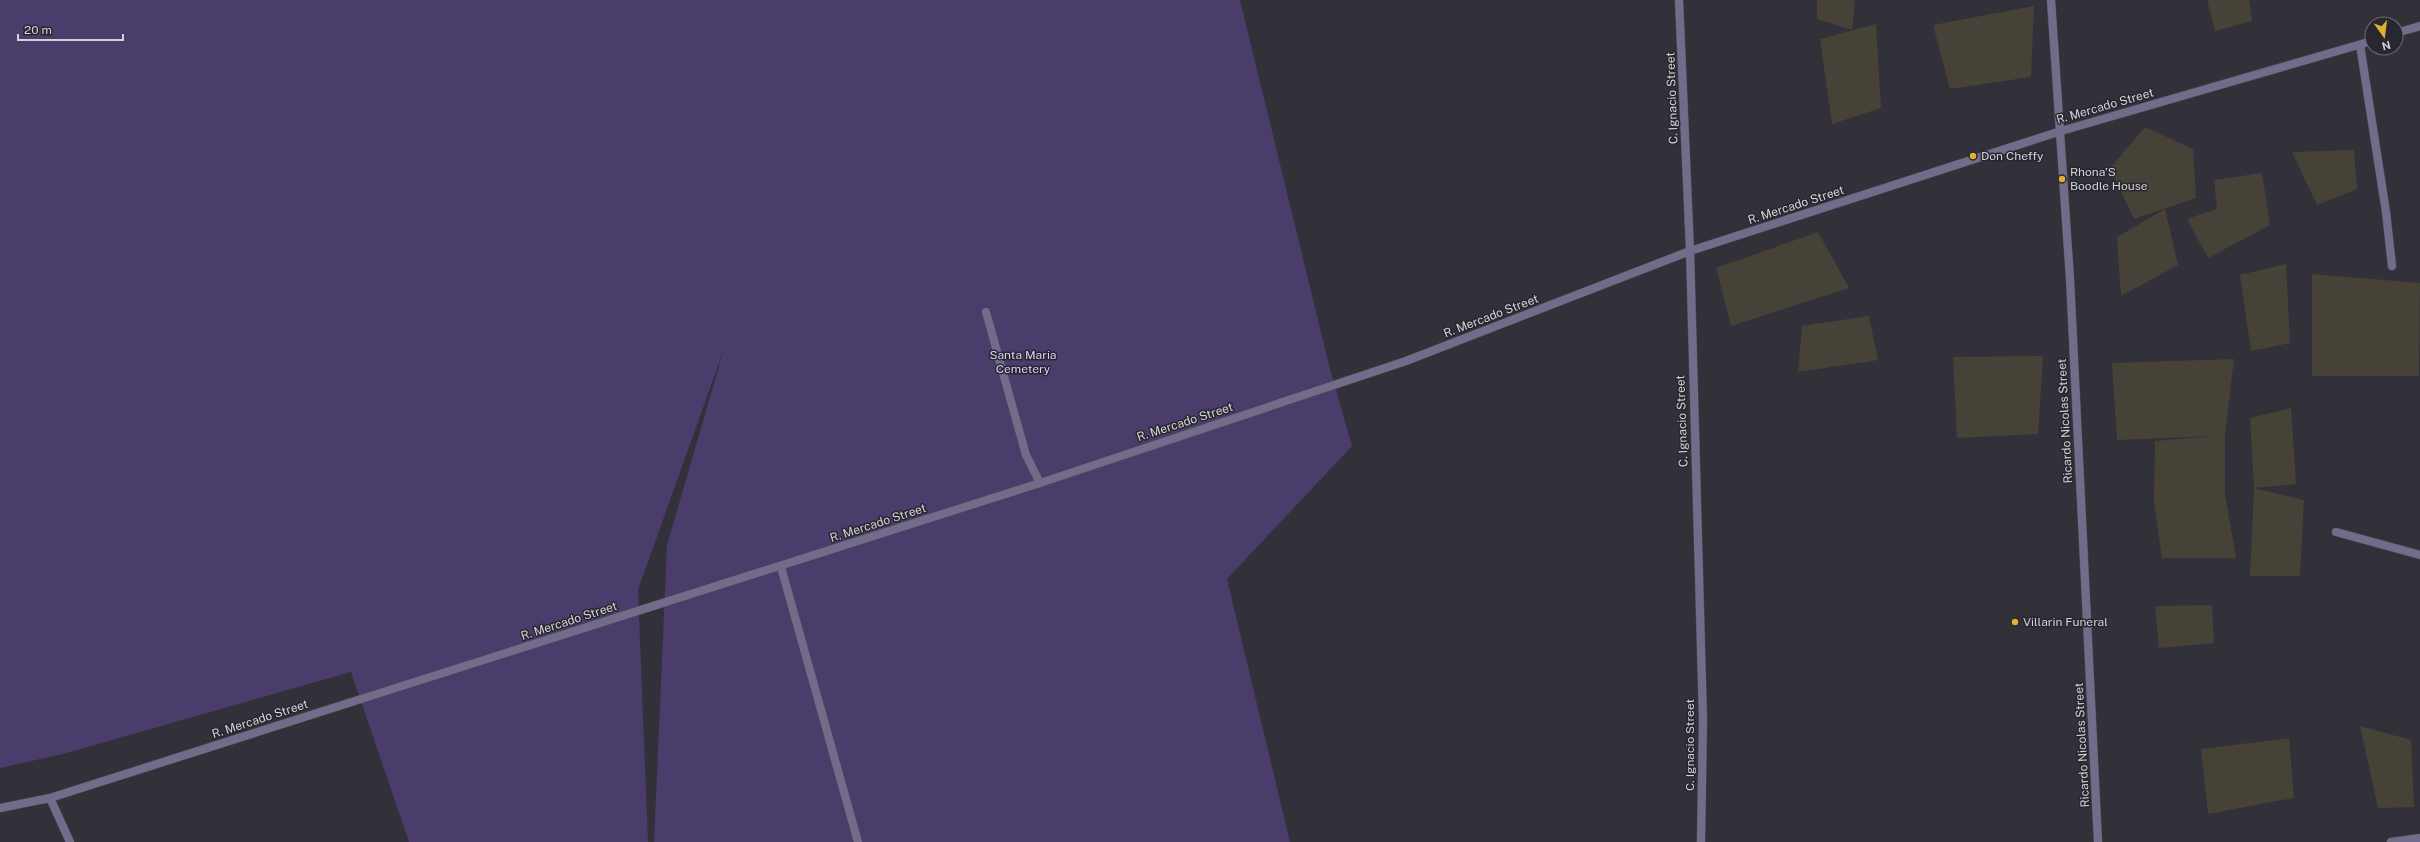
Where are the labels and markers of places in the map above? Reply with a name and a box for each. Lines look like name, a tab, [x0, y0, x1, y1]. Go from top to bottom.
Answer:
place label: Don Cheffy	[1981, 149, 2044, 163]
marker: Don Cheffy	[1968, 151, 1978, 161]
place label: Rhona’S Boodle House	[2070, 165, 2148, 193]
marker: Rhona’S Boodle House	[2057, 174, 2067, 184]
place label: Villarin Funeral	[2023, 615, 2108, 629]
marker: Villarin Funeral	[2010, 617, 2020, 627]

